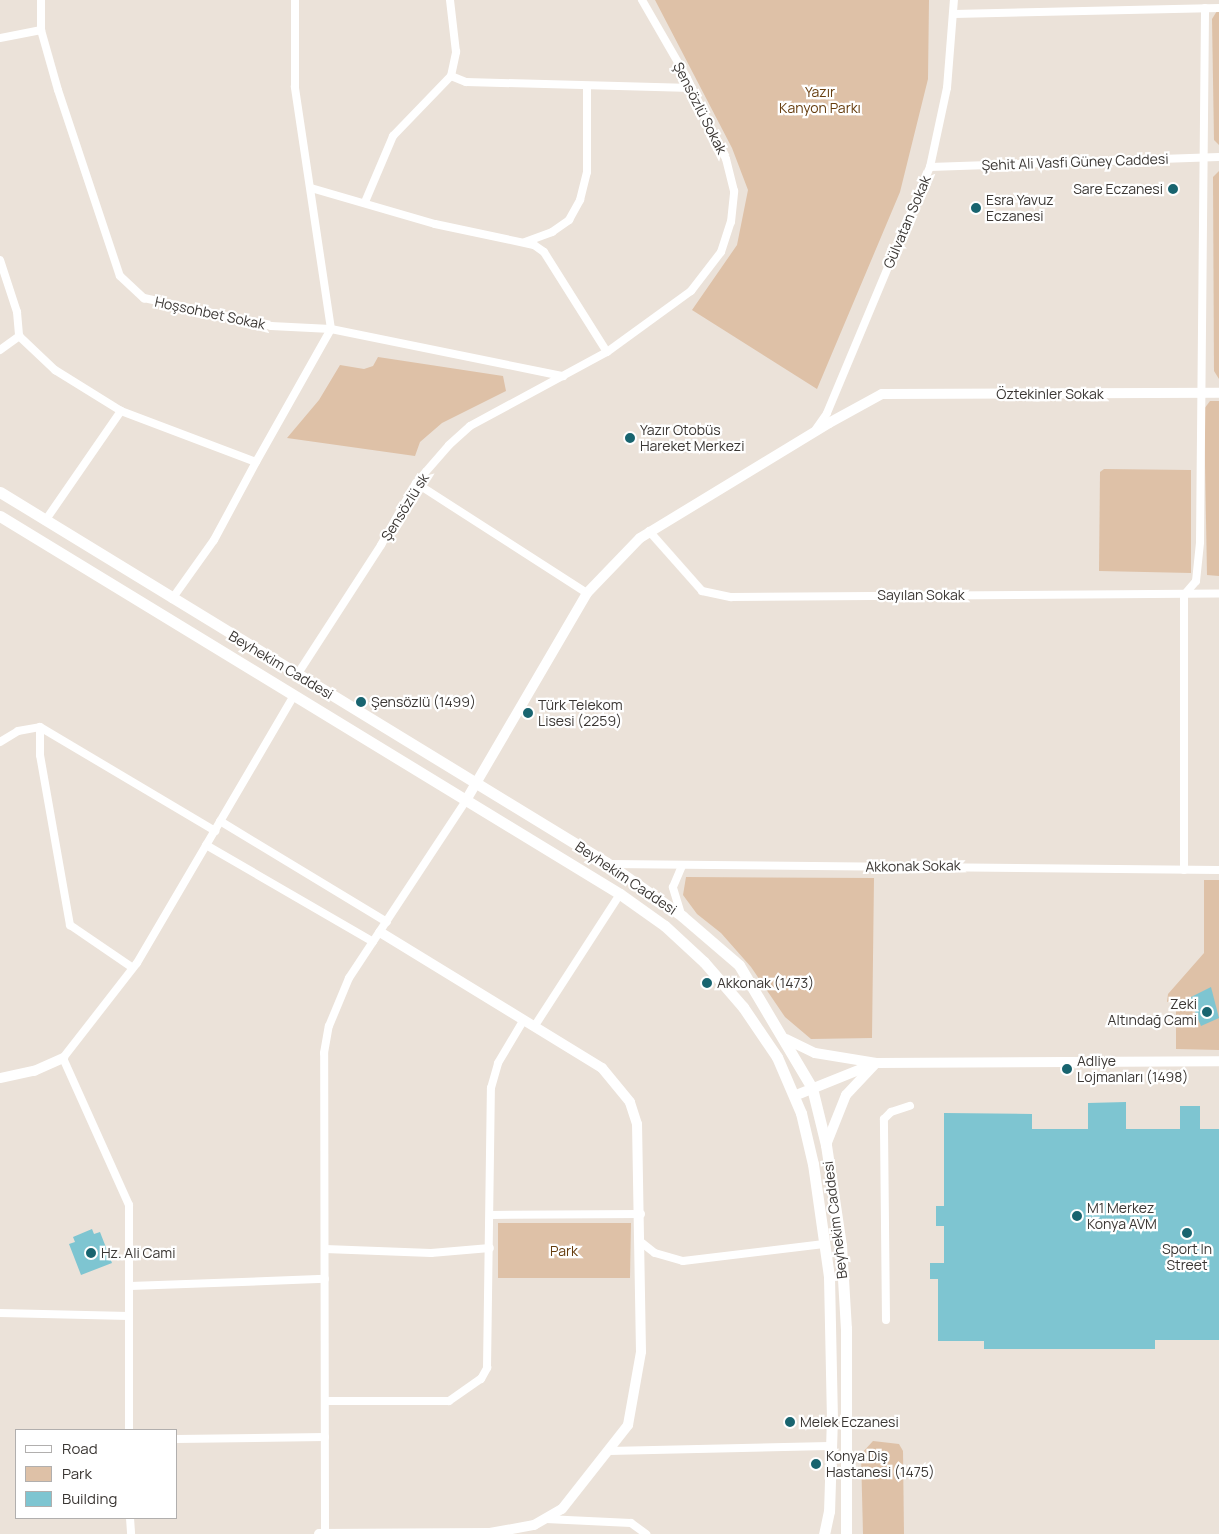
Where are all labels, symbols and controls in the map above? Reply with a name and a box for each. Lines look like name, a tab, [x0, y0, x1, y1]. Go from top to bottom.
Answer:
street label: Şensözlü Sokak	[670, 59, 730, 157]
park label: Yazır Kanyon Parkı	[779, 84, 861, 116]
street label: Şehit Ali Vasfi Güney Caddesi	[981, 150, 1169, 174]
street label: Gülvatan Sokak	[880, 173, 934, 271]
place label: Sare Eczanesi	[1073, 181, 1163, 197]
marker: Sare Eczanesi	[1167, 183, 1179, 195]
place label: Esra Yavuz Eczanesi	[986, 192, 1054, 224]
marker: Esra Yavuz Eczanesi	[970, 202, 982, 214]
street label: Hoşsohbet Sokak	[153, 293, 267, 333]
street label: Öztekinler Sokak	[996, 386, 1104, 402]
place label: Yazır Otobüs Hareket Merkezi	[640, 422, 745, 454]
marker: Yazır Otobüs Hareket Merkezi	[624, 432, 636, 444]
street label: Şensözlü sk	[378, 470, 432, 544]
street label: Sayılan Sokak	[877, 587, 965, 603]
street label: Beyhekim Caddesi	[226, 627, 336, 703]
place label: Şensözlü (1499)	[371, 694, 476, 710]
marker: Şensözlü (1499)	[355, 696, 367, 708]
place label: Türk Telekom Lisesi (2259)	[538, 697, 623, 730]
marker: Türk Telekom Lisesi (2259)	[522, 707, 534, 719]
street label: Beyhekim Caddesi	[572, 838, 680, 918]
street label: Akkonak Sokak	[865, 857, 961, 875]
place label: Akkonak (1473)	[717, 975, 814, 991]
marker: Akkonak (1473)	[701, 977, 713, 989]
place label: Zeki Altındağ Cami	[1108, 996, 1197, 1028]
marker: Zeki Altındağ Cami	[1201, 1006, 1213, 1018]
place label: Adliye Lojmanları (1498)	[1077, 1053, 1188, 1086]
marker: Adliye Lojmanları (1498)	[1061, 1063, 1073, 1075]
street label: Beyhekim Caddesi	[819, 1160, 851, 1280]
place label: M1 Merkez Konya AVM	[1087, 1200, 1157, 1232]
marker: M1 Merkez Konya AVM	[1071, 1210, 1083, 1222]
marker: Sport In Street	[1181, 1227, 1193, 1239]
place label: Sport In Street	[1162, 1241, 1212, 1274]
park label: Park	[550, 1243, 578, 1259]
place label: Hz. Ali Cami	[101, 1245, 175, 1261]
marker: Hz. Ali Cami	[85, 1247, 97, 1259]
place label: Melek Eczanesi	[800, 1414, 899, 1430]
marker: Melek Eczanesi	[784, 1416, 796, 1428]
legend	[15, 1429, 178, 1519]
text: Road	[62, 1438, 98, 1459]
place label: Konya Diş Hastanesi (1475)	[826, 1448, 935, 1480]
marker: Konya Diş Hastanesi (1475)	[810, 1458, 822, 1470]
text: Park	[62, 1463, 92, 1484]
text: Building	[62, 1488, 117, 1509]

